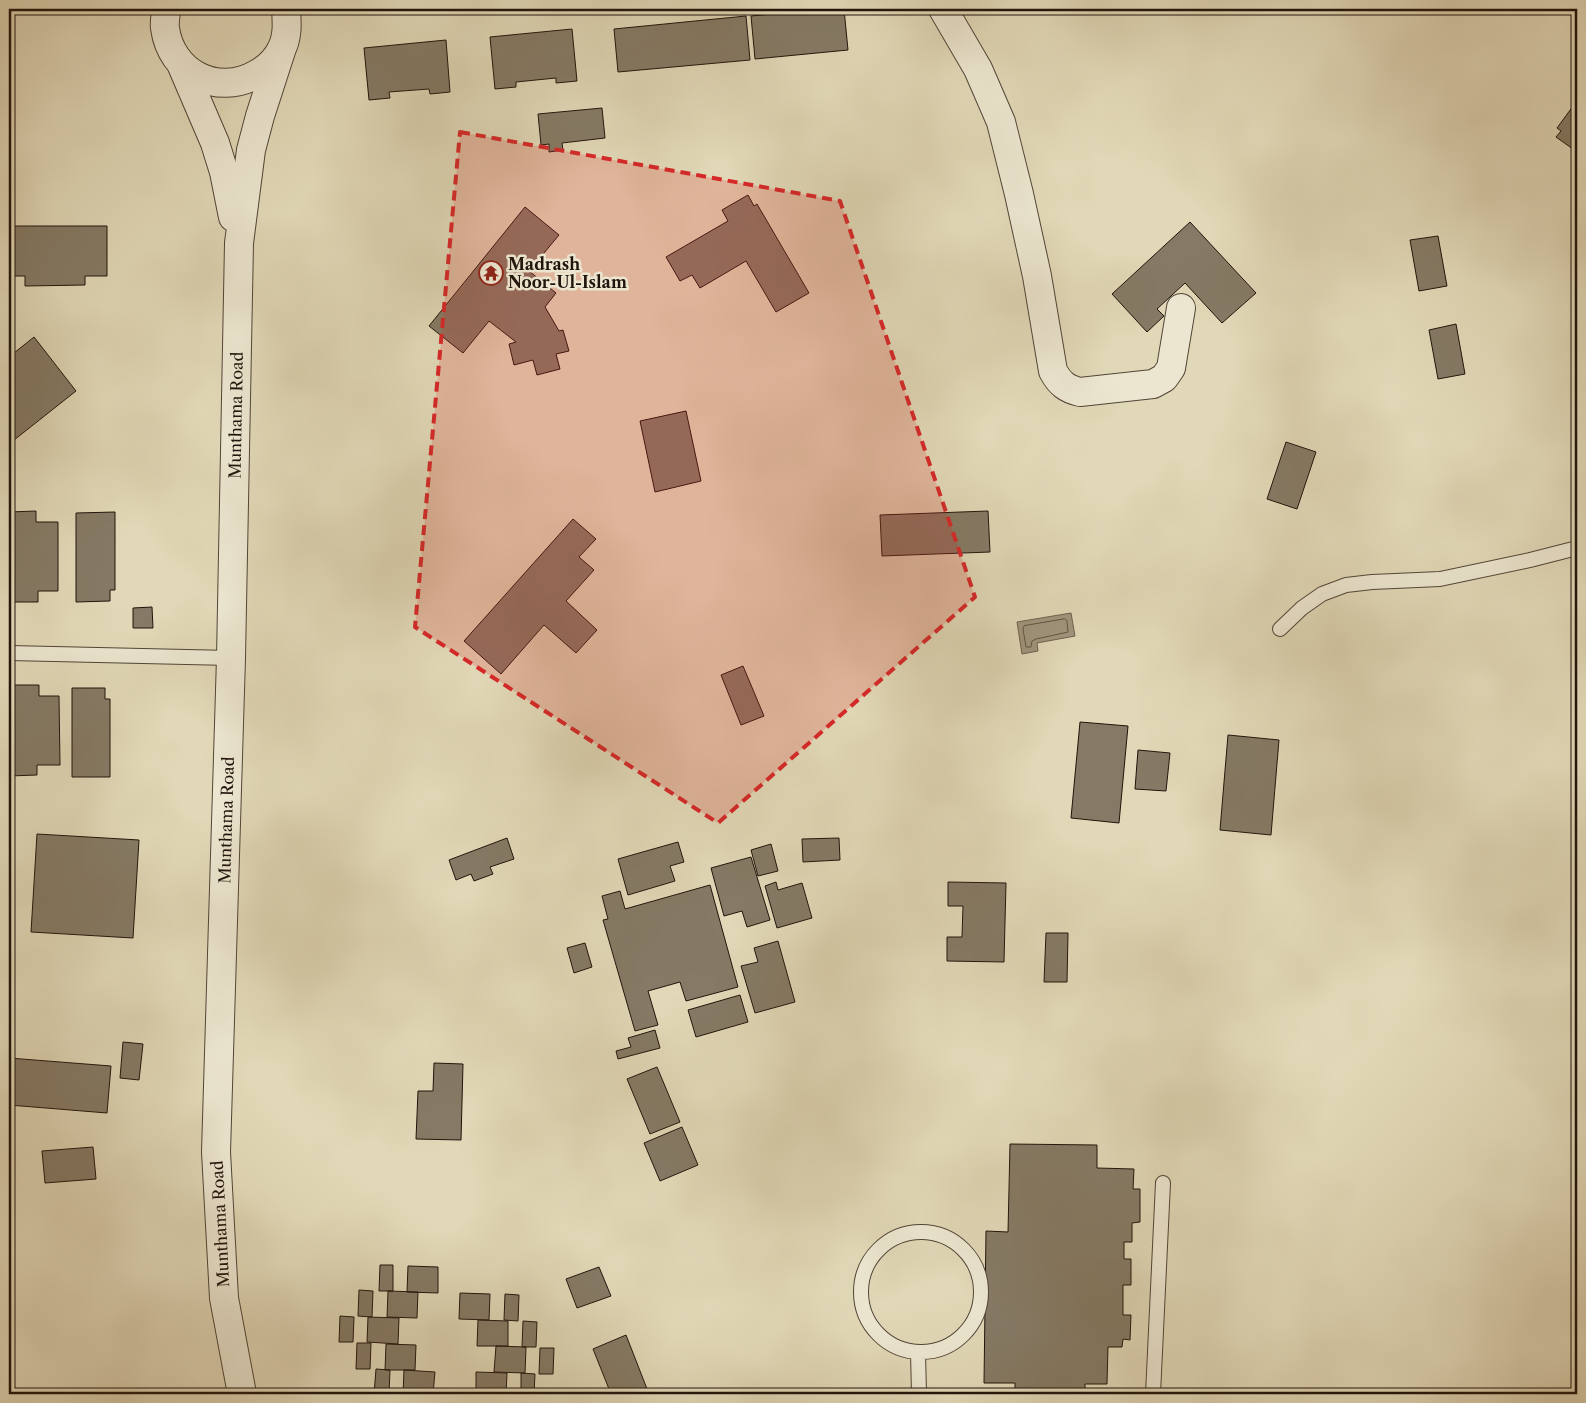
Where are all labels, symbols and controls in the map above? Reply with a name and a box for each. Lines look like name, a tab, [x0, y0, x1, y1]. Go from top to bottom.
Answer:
place label: Madrash Noor-Ul-Islam	[508, 254, 627, 292]
temple icon: Madrash Noor-Ul-Islam	[478, 260, 504, 286]
street label: Munthama Road	[224, 351, 247, 479]
street label: Munthama Road	[214, 756, 238, 884]
street label: Munthama Road	[207, 1160, 233, 1288]

